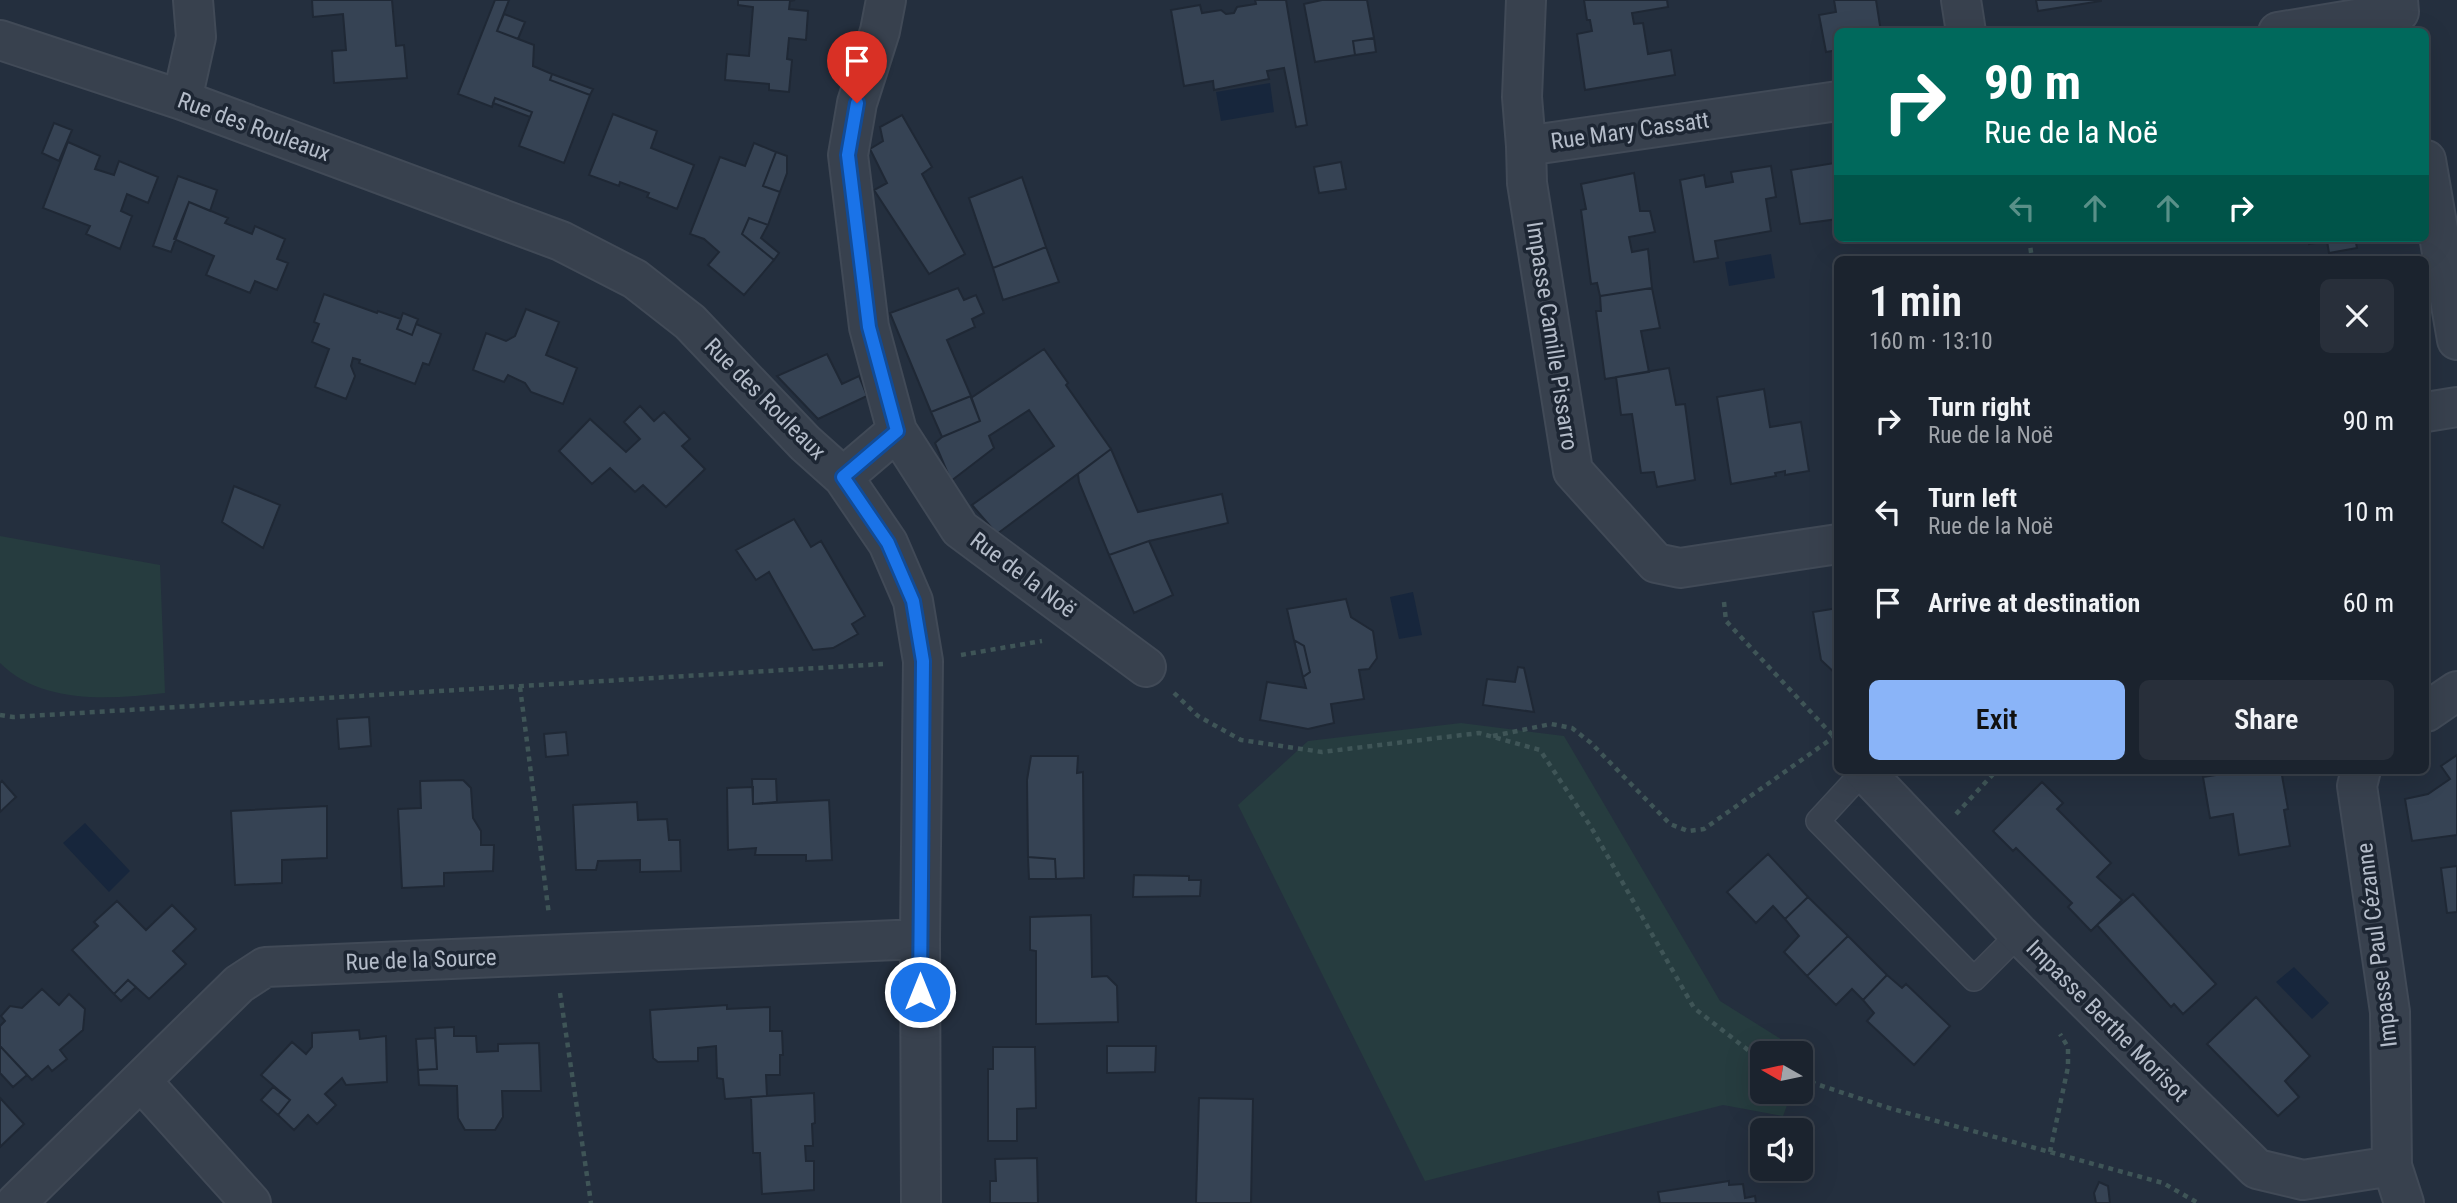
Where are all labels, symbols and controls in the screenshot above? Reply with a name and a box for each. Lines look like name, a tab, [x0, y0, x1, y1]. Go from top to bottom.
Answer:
pin	[827, 31, 887, 103]
icon: arrive	[838, 42, 876, 80]
text: 90 m	[1984, 54, 2081, 111]
icon: right	[1869, 56, 1960, 147]
street label: Rue des Rouleaux	[174, 87, 334, 167]
street label: Rue Mary Cassatt	[1549, 107, 1711, 155]
text: Rue de la Noë	[1984, 113, 2158, 151]
icon: left	[2003, 189, 2041, 227]
icon: ahead	[2076, 189, 2114, 227]
icon: ahead	[2149, 189, 2187, 227]
icon: right	[2222, 189, 2260, 227]
street label: Impasse Camille Pissarro	[1521, 220, 1583, 452]
text: 1 min	[1869, 277, 1962, 326]
button: close	[2320, 279, 2394, 353]
text: 160 m · 13:10	[1869, 328, 1993, 355]
street label: Rue des Rouleaux	[699, 333, 831, 465]
text: Turn right	[1928, 392, 2030, 422]
icon: right	[1869, 402, 1907, 440]
text: 90 m	[2343, 406, 2394, 436]
text: Rue de la Noë	[1928, 422, 2053, 449]
text: Turn left	[1928, 483, 2017, 513]
icon: left	[1869, 493, 1907, 531]
text: 10 m	[2343, 497, 2394, 527]
text: Rue de la Noë	[1928, 513, 2053, 540]
street label: Rue de la Noë	[965, 527, 1081, 623]
icon: arrive	[1869, 584, 1907, 622]
text: Arrive at destination	[1928, 588, 2140, 618]
text: 60 m	[2343, 588, 2394, 618]
button: Exit	[1869, 680, 2125, 760]
button: Share	[2139, 680, 2394, 760]
street label: Impasse Paul Cézanne	[2351, 841, 2403, 1049]
street label: Impasse Berthe Morisot	[2021, 935, 2193, 1107]
street label: Rue de la Source	[345, 944, 497, 976]
position arrow	[883, 955, 957, 1029]
north arrow	[1750, 1041, 1813, 1104]
map controls	[1750, 1041, 1813, 1181]
button: sound	[1750, 1118, 1813, 1181]

